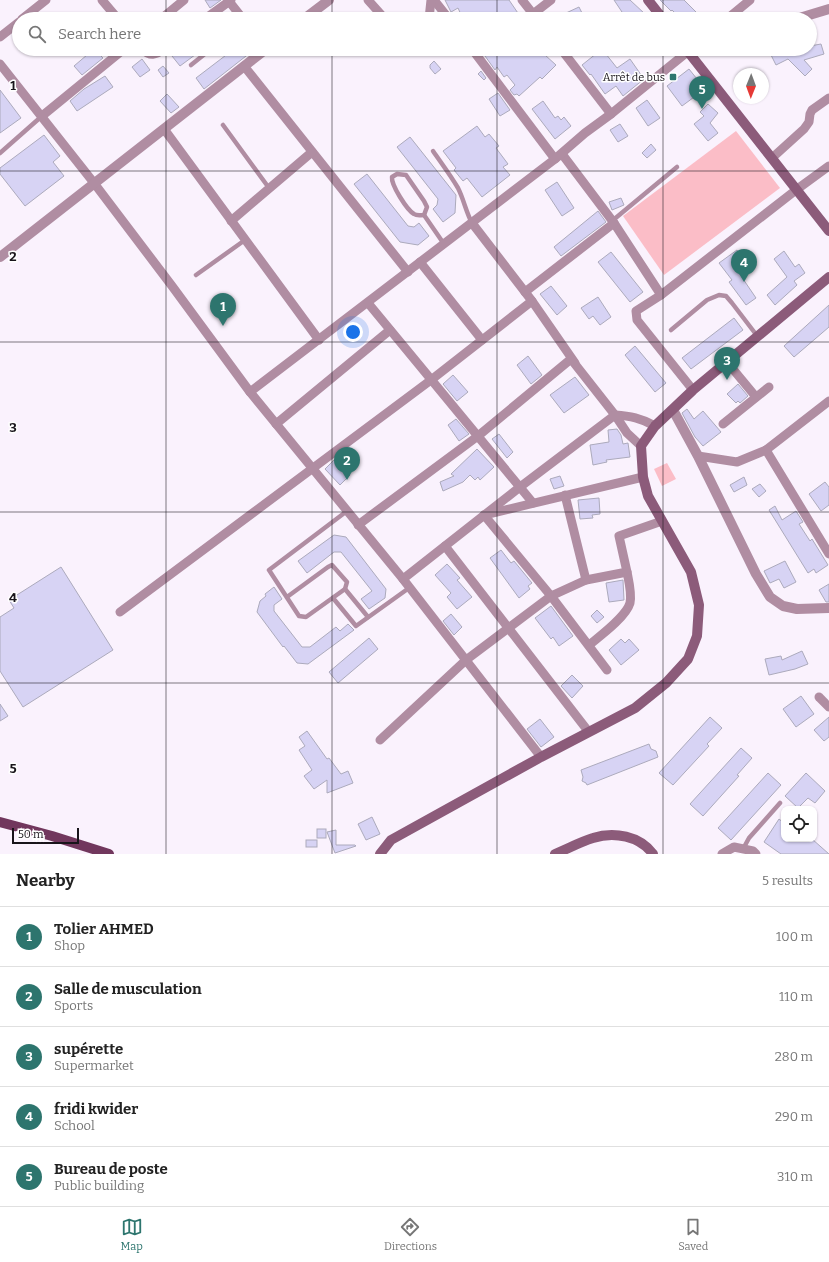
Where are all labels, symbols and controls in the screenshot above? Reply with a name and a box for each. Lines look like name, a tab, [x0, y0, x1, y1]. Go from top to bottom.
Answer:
search box	[12, 12, 817, 56]
icon: search	[26, 23, 48, 45]
text: Search here	[58, 25, 141, 43]
north arrow	[733, 68, 769, 104]
place label: Arrêt de bus	[603, 71, 665, 84]
marker: Arrêt de bus	[668, 72, 678, 82]
pin: 5	[689, 76, 715, 109]
text: 1	[10, 78, 16, 93]
text: 2	[9, 249, 17, 264]
pin: 4	[731, 249, 757, 282]
pin: 1	[210, 293, 236, 326]
your location	[343, 322, 363, 342]
pin: 3	[714, 347, 740, 380]
text: 3	[9, 420, 17, 435]
pin: 2	[334, 447, 360, 480]
text: 4	[9, 590, 17, 605]
text: 5	[9, 761, 17, 776]
map controls	[781, 806, 817, 842]
button: locate	[781, 806, 817, 842]
scale bar	[12, 826, 79, 845]
text: 50 m	[18, 828, 44, 841]
text: Nearby	[16, 870, 75, 891]
text: 5 results	[762, 873, 813, 888]
text: Tolier AHMED	[54, 920, 154, 938]
text: 1	[26, 929, 32, 944]
text: 100 m	[776, 929, 813, 944]
text: Shop	[54, 938, 85, 953]
text: Salle de musculation	[54, 980, 202, 998]
text: 2	[25, 989, 33, 1004]
text: 110 m	[779, 989, 813, 1004]
text: Sports	[54, 998, 93, 1013]
text: supérette	[54, 1040, 123, 1058]
text: 3	[25, 1049, 33, 1064]
text: 280 m	[775, 1049, 813, 1064]
text: Supermarket	[54, 1058, 134, 1073]
text: fridi kwider	[54, 1100, 138, 1118]
text: 4	[25, 1109, 33, 1124]
text: 290 m	[775, 1109, 813, 1124]
text: School	[54, 1118, 95, 1133]
text: Bureau de poste	[54, 1160, 168, 1178]
text: 5	[25, 1169, 33, 1184]
text: 310 m	[777, 1169, 813, 1184]
text: Public building	[54, 1178, 144, 1193]
tab: Map	[121, 1216, 143, 1253]
tab: Directions	[384, 1216, 437, 1253]
tab: Saved	[678, 1216, 708, 1253]

